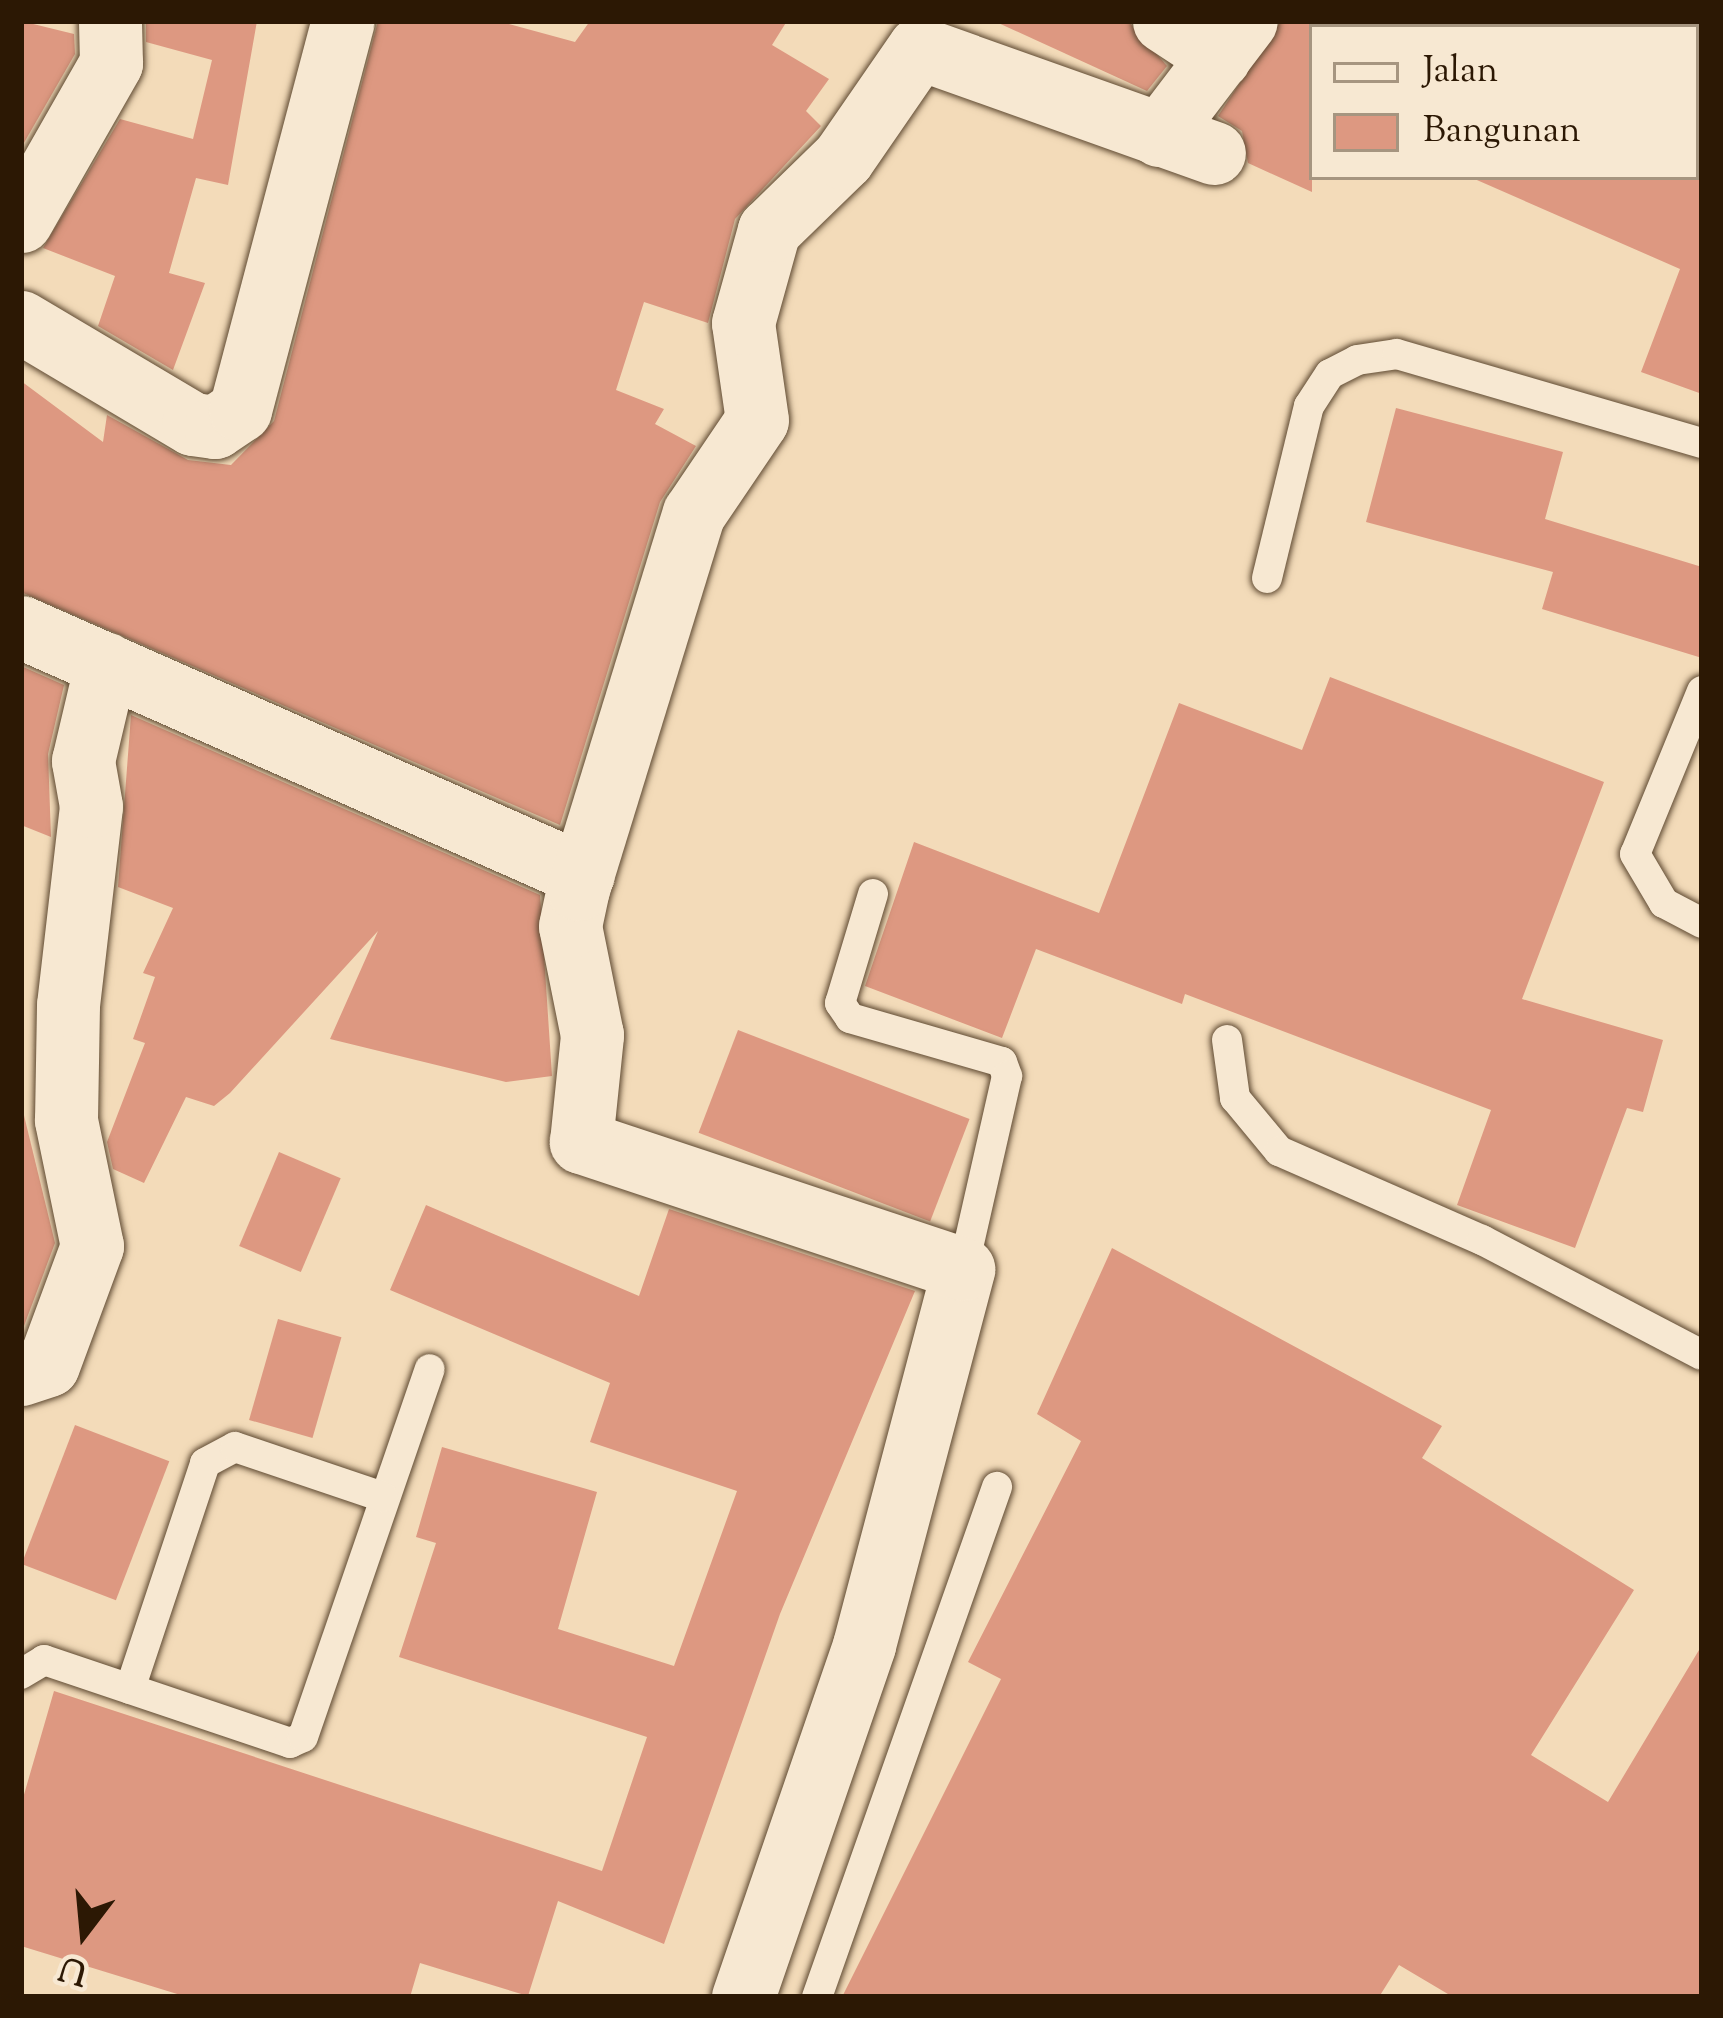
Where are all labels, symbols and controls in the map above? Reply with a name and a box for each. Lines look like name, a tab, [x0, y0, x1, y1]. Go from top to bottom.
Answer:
legend	[1309, 24, 1699, 180]
text: Jalan	[1423, 46, 1498, 98]
text: Bangunan	[1423, 106, 1581, 158]
north arrow	[24, 1874, 144, 1994]
text: U	[55, 1942, 94, 1995]

